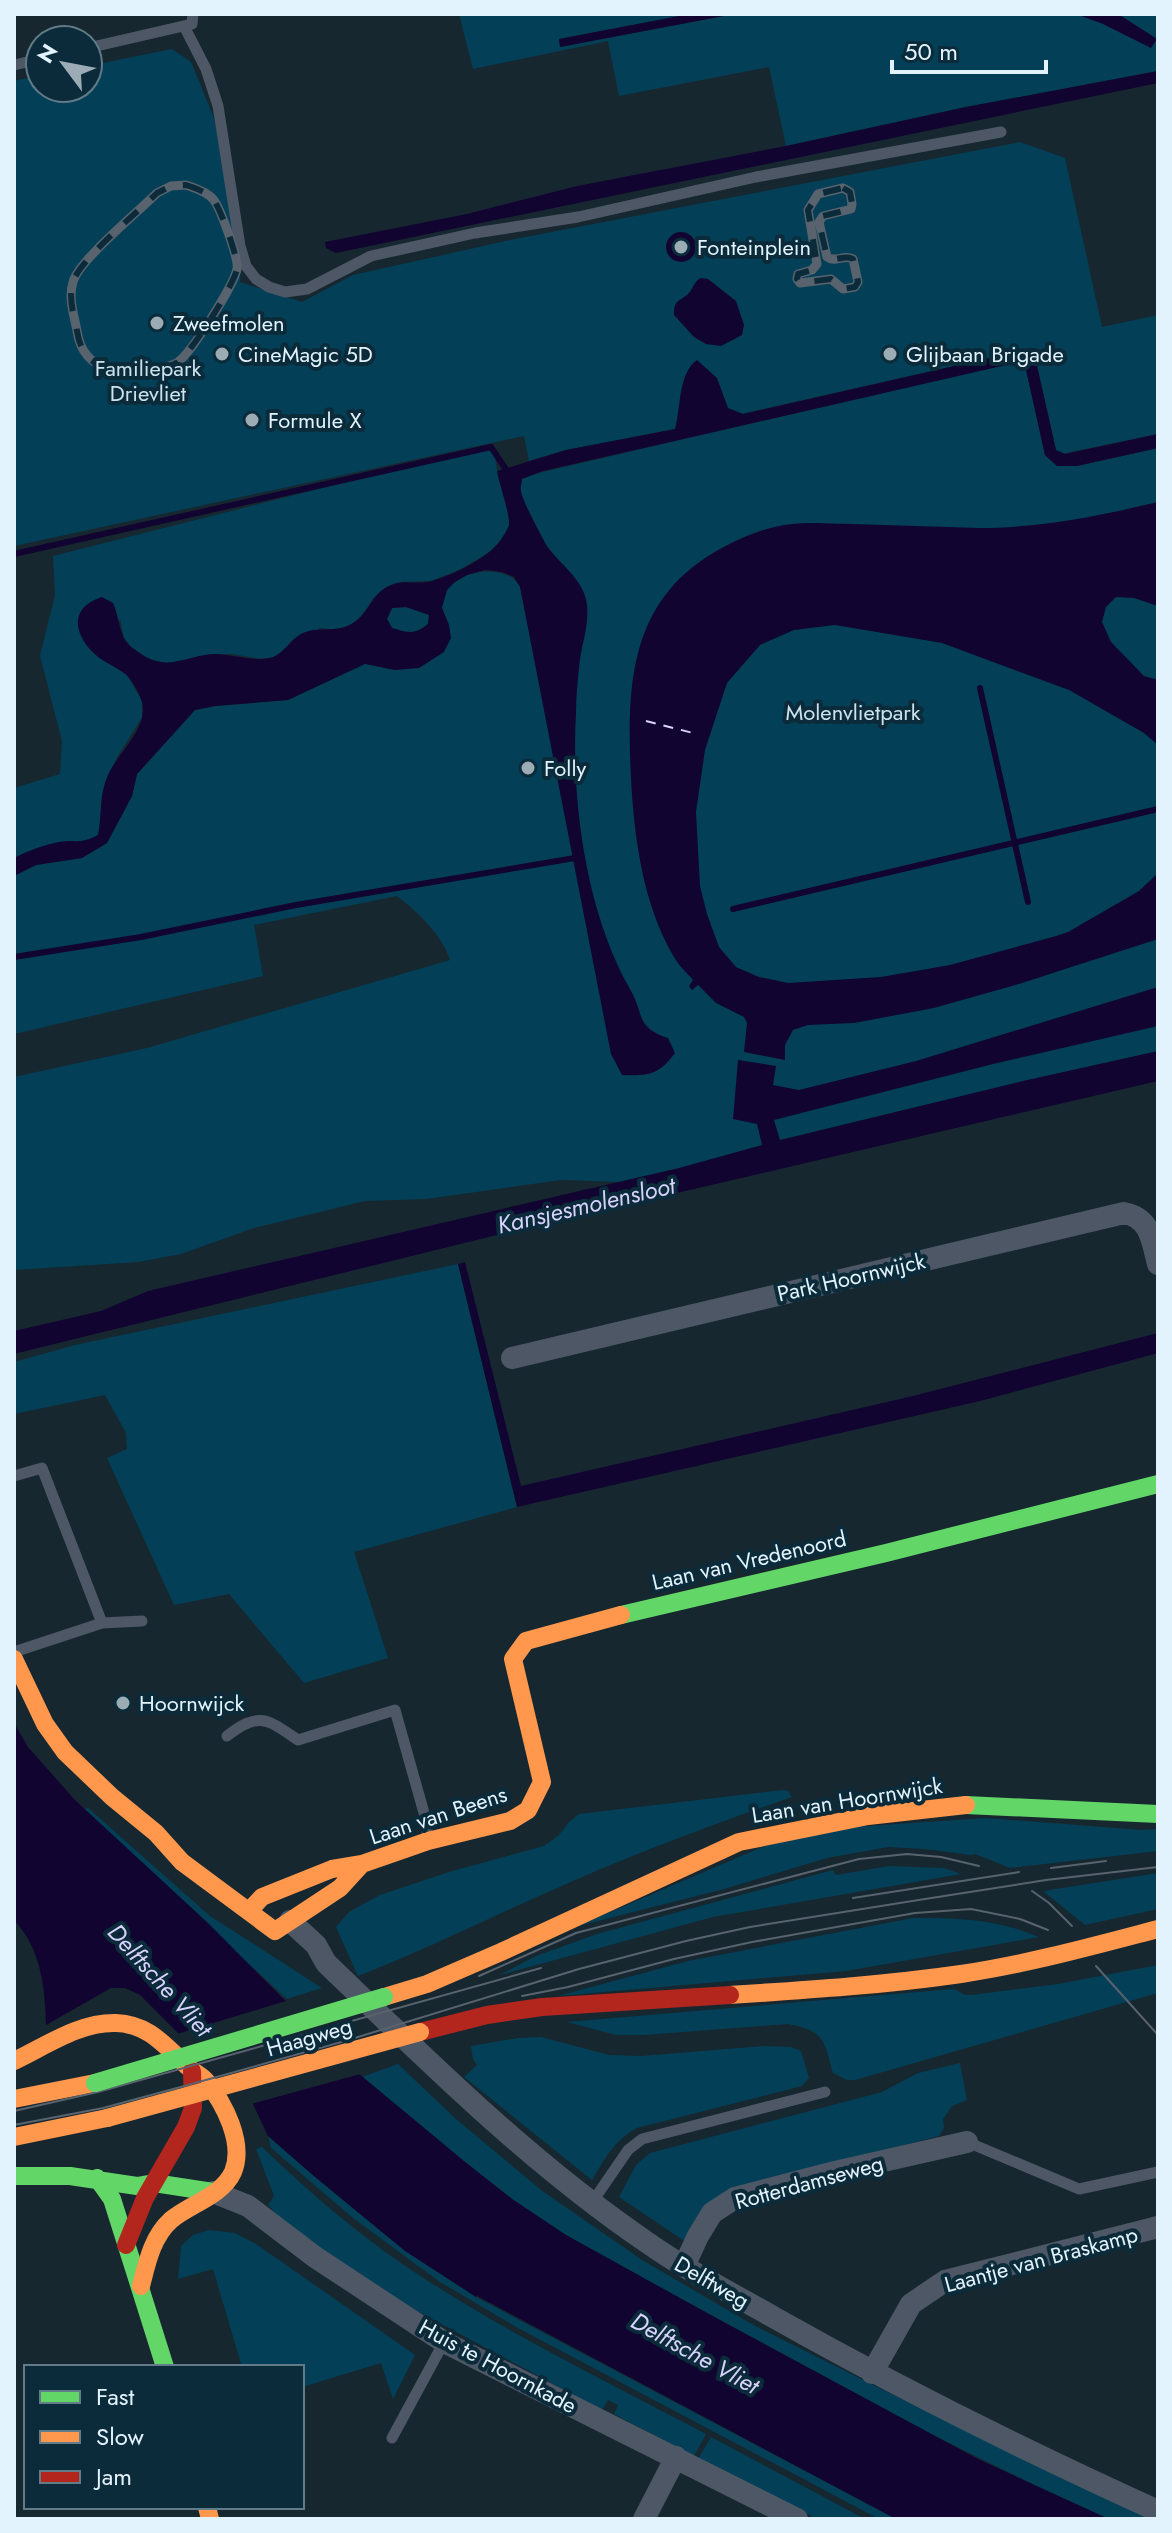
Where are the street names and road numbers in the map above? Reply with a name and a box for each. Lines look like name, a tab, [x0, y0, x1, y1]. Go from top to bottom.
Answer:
street label: Park Hoornwijck	[774, 1244, 928, 1310]
street label: Laan van Vredenoord	[649, 1522, 849, 1598]
street label: Laan van Hoornwijck	[749, 1769, 945, 1831]
street label: Laan van Beens	[365, 1778, 511, 1852]
street label: Haagweg	[262, 2010, 356, 2064]
street label: Rotterdamseweg	[731, 2147, 887, 2217]
street label: Laantje van Braskamp	[941, 2218, 1141, 2300]
street label: Delftweg	[669, 2248, 755, 2316]
street label: Huis te Hoornkade	[413, 2311, 583, 2421]

